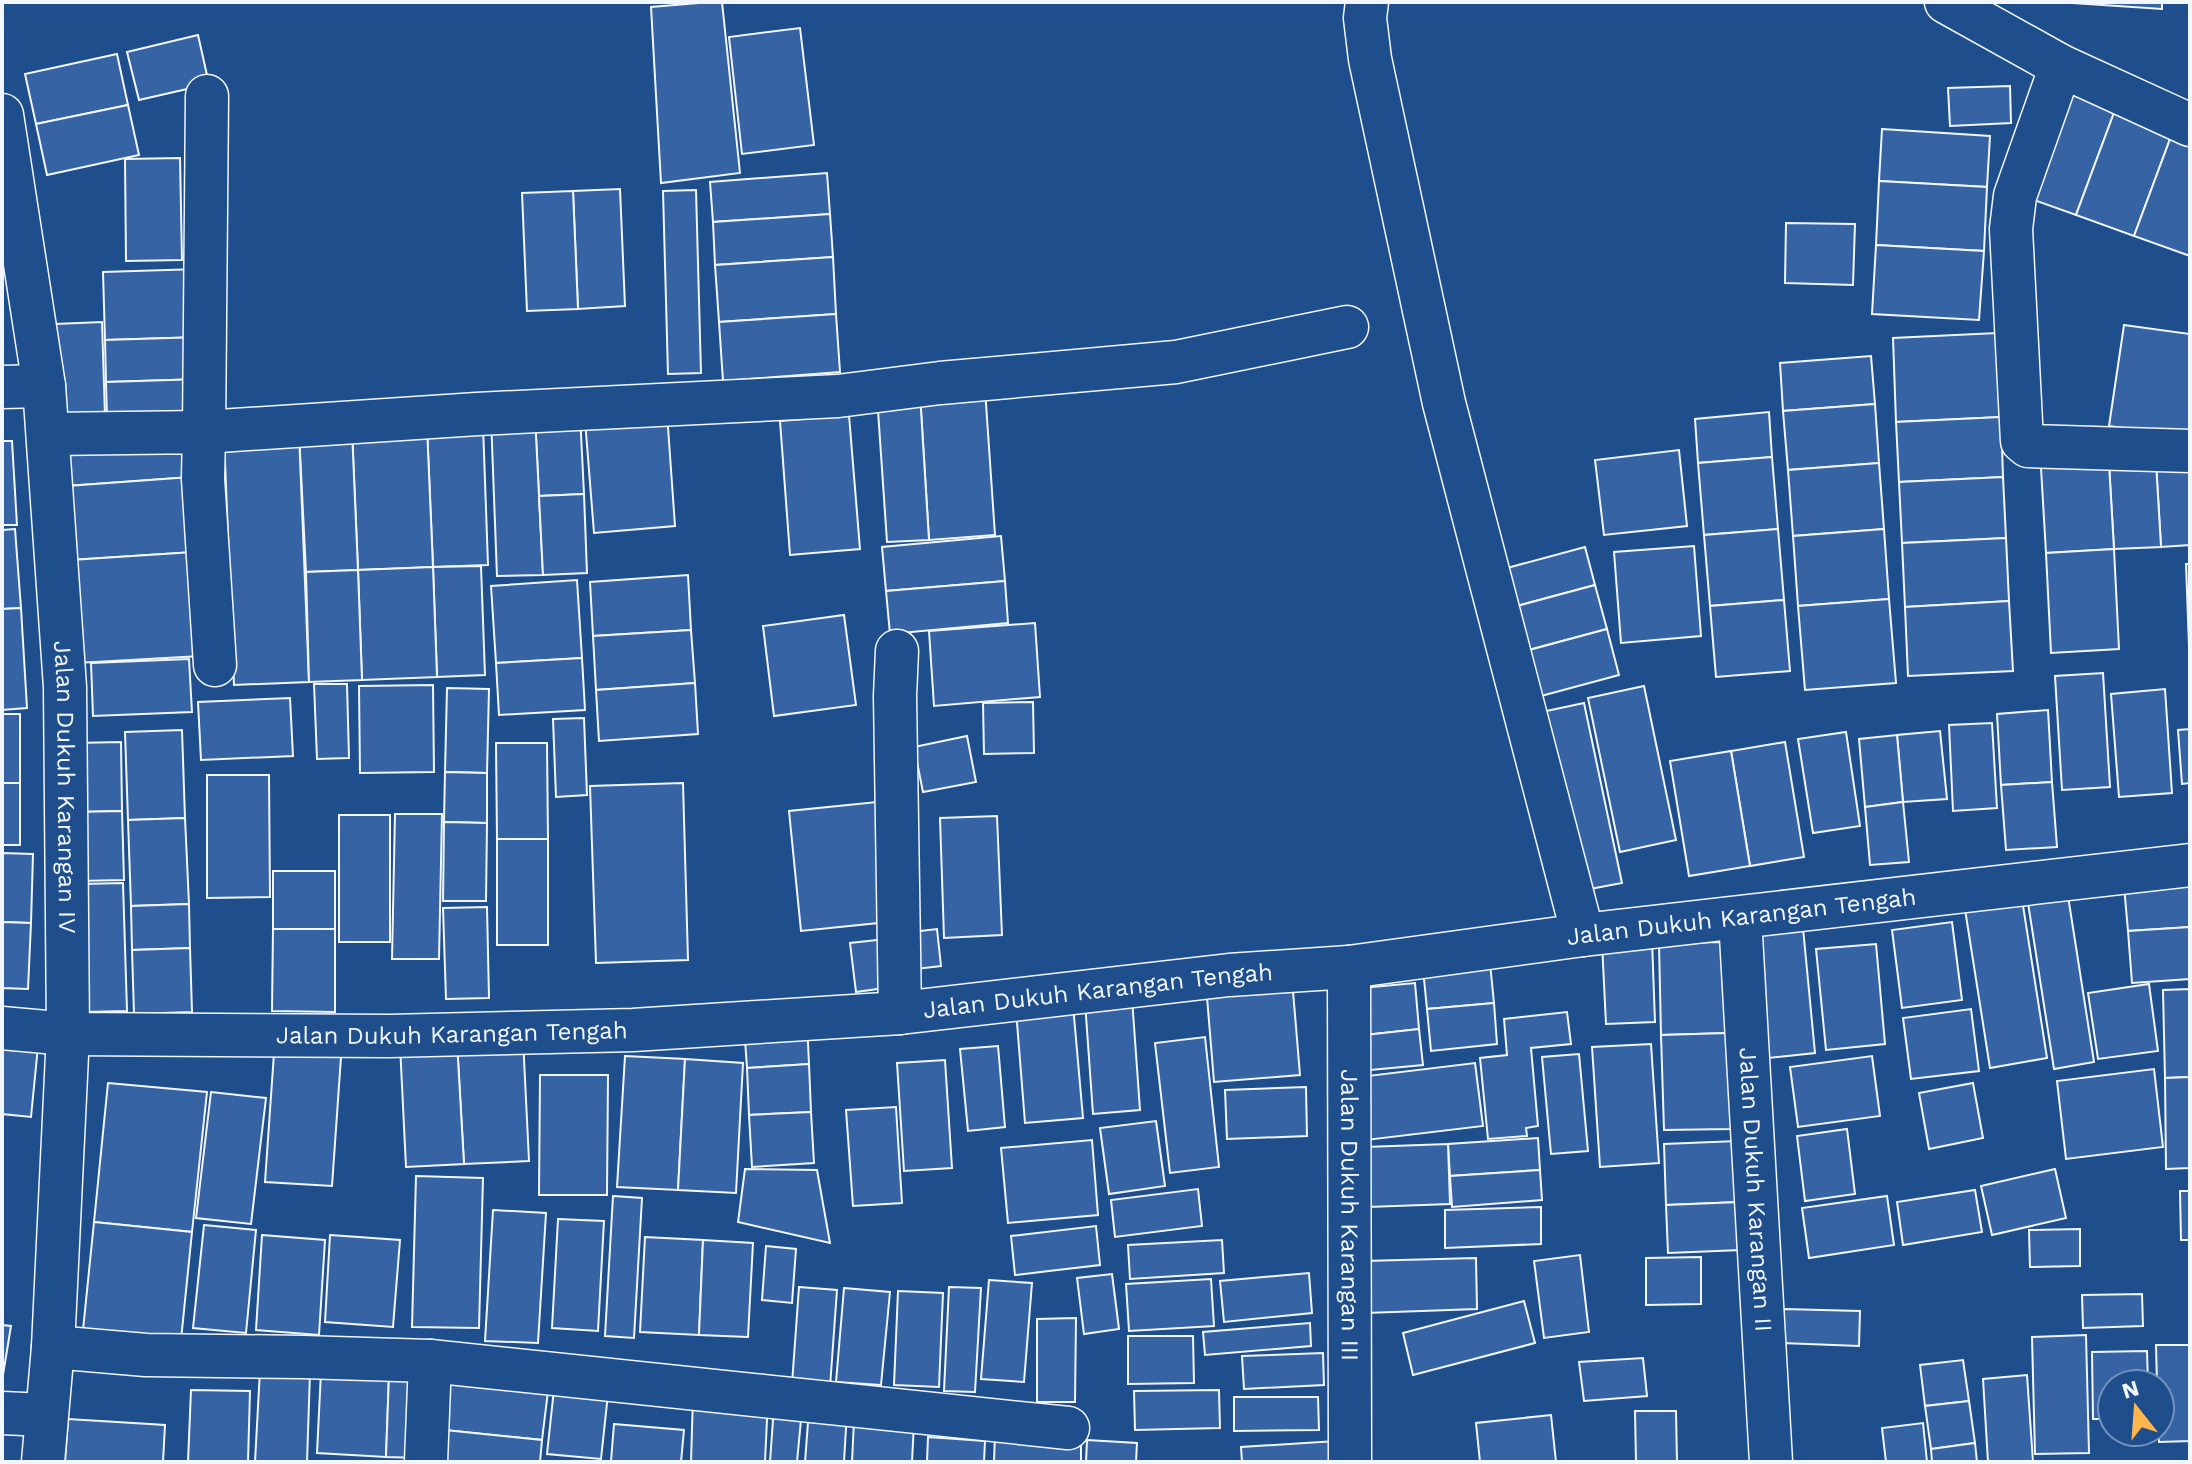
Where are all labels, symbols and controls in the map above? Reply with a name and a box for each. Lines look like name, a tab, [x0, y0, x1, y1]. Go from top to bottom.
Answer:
street label: Jalan Dukuh Karangan IV	[48, 639, 81, 934]
street label: Jalan Dukuh Karangan Tengah	[1565, 883, 1918, 951]
street label: Jalan Dukuh Karangan Tengah	[921, 958, 1274, 1024]
street label: Jalan Dukuh Karangan Tengah	[276, 1016, 628, 1050]
street label: Jalan Dukuh Karangan II	[1733, 1047, 1778, 1333]
street label: Jalan Dukuh Karangan III	[1335, 1069, 1364, 1361]
north arrow	[2096, 1368, 2176, 1448]
text: N	[2119, 1375, 2142, 1404]

